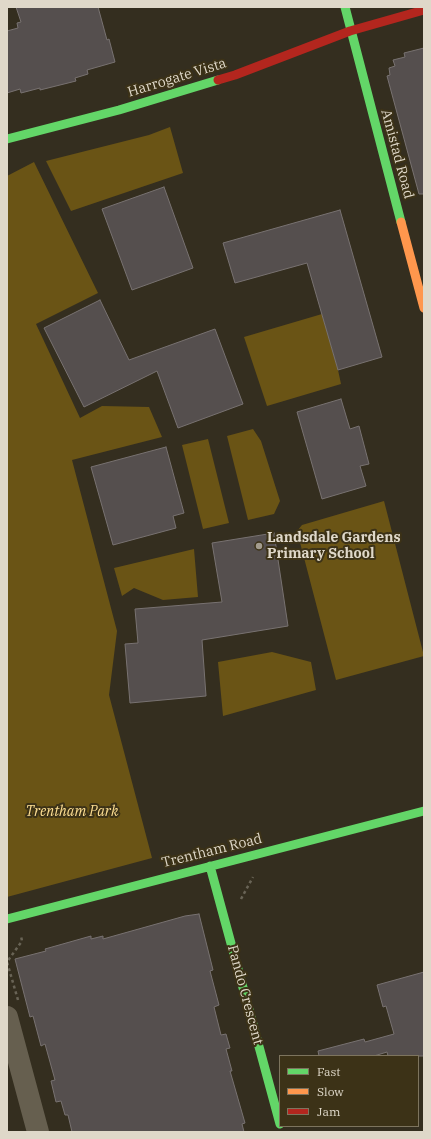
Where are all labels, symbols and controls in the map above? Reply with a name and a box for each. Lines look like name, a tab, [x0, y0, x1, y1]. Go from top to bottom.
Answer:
street label: Harrogate Vista	[126, 55, 228, 101]
street label: Amistad Road	[377, 107, 417, 201]
place label: Landsdale Gardens Primary School	[267, 530, 401, 562]
marker: Landsdale Gardens Primary School	[254, 541, 264, 551]
park label: Trentham Park	[26, 804, 118, 820]
street label: Trentham Road	[160, 830, 264, 872]
street label: Pando Crescent	[224, 943, 266, 1047]
legend	[279, 1055, 419, 1127]
text: Fast	[317, 1064, 341, 1079]
text: Slow	[317, 1084, 344, 1099]
text: Jam	[317, 1104, 340, 1119]

